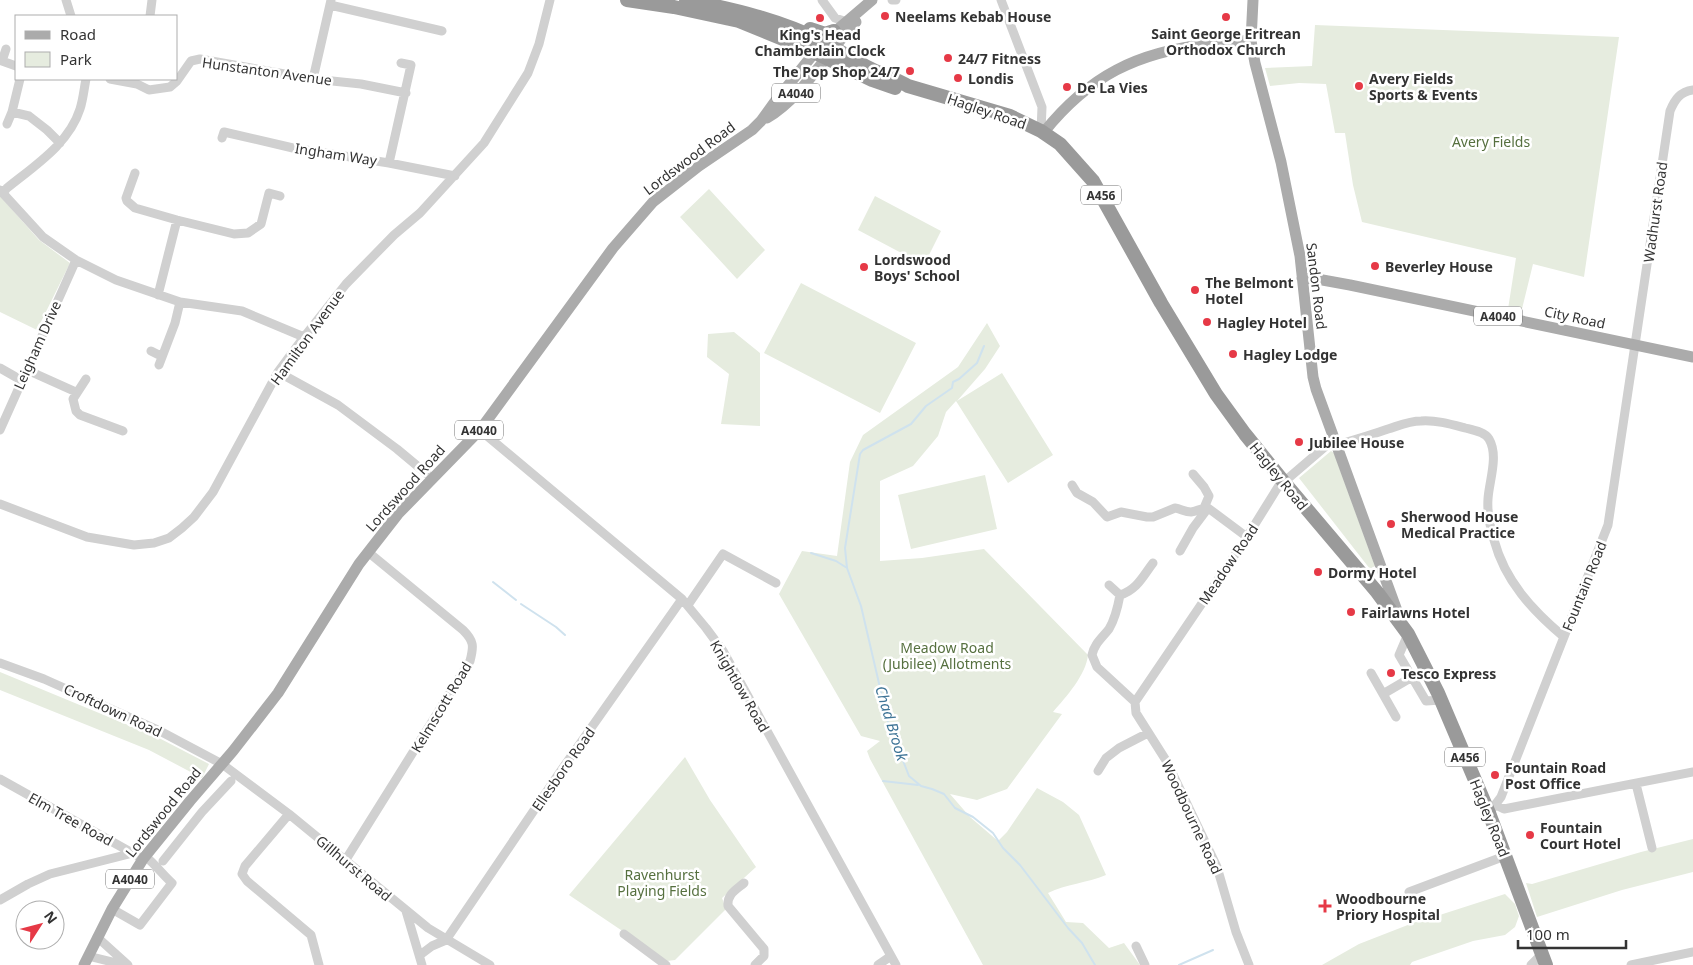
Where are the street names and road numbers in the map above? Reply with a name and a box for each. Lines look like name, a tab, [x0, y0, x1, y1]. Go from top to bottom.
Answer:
street label: Hunstanton Avenue	[201, 52, 333, 90]
road number: A4040	[772, 84, 820, 102]
street label: Hagley Road	[945, 89, 1029, 133]
street label: Lordswood Road	[639, 117, 739, 199]
street label: Ingham Way	[294, 138, 379, 170]
street label: Wadhurst Road	[1639, 160, 1671, 264]
road number: A456	[1081, 186, 1121, 204]
street label: Sandon Road	[1302, 242, 1332, 330]
street label: Hamilton Avenue	[266, 285, 348, 389]
street label: Leigham Drive	[9, 298, 65, 392]
street label: City Road	[1543, 301, 1607, 333]
road number: A4040	[1474, 306, 1522, 326]
road number: A4040	[455, 420, 503, 440]
street label: Hagley Road	[1246, 438, 1312, 514]
street label: Lordswood Road	[361, 441, 449, 535]
street label: Meadow Road	[1194, 520, 1262, 608]
street label: Fountain Road	[1557, 538, 1611, 634]
street label: Knightlow Road	[706, 637, 774, 735]
street label: Kelmscott Road	[406, 658, 476, 756]
street label: Croftdown Road	[61, 679, 165, 741]
street label: Ellesboro Road	[527, 723, 599, 815]
road number: A456	[1445, 748, 1485, 766]
street label: Woodbourne Road	[1157, 757, 1227, 877]
street label: Lordswood Road	[121, 763, 205, 861]
street label: Hagley Road	[1466, 776, 1514, 860]
street label: Elm Tree Road	[25, 788, 117, 850]
street label: Gillhurst Road	[312, 831, 396, 905]
road number: A4040	[106, 870, 154, 889]

